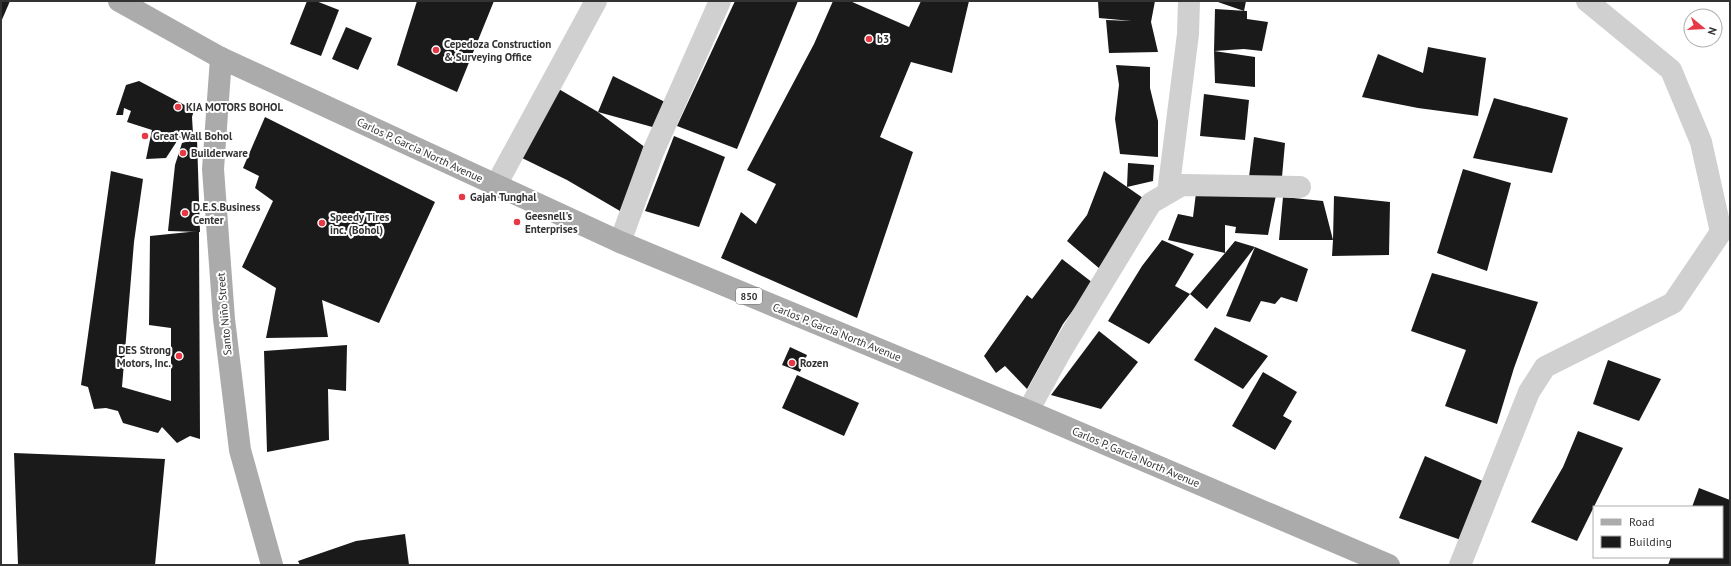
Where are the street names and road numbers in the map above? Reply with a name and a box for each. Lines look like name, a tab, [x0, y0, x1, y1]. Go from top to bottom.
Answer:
street label: Carlos P. Garcia North Avenue	[355, 115, 486, 186]
street label: Santo Niño Street	[213, 272, 235, 356]
road number: 850	[736, 288, 762, 304]
street label: Carlos P. Garcia North Avenue	[771, 300, 904, 364]
street label: Carlos P. Garcia North Avenue	[1070, 424, 1202, 490]

